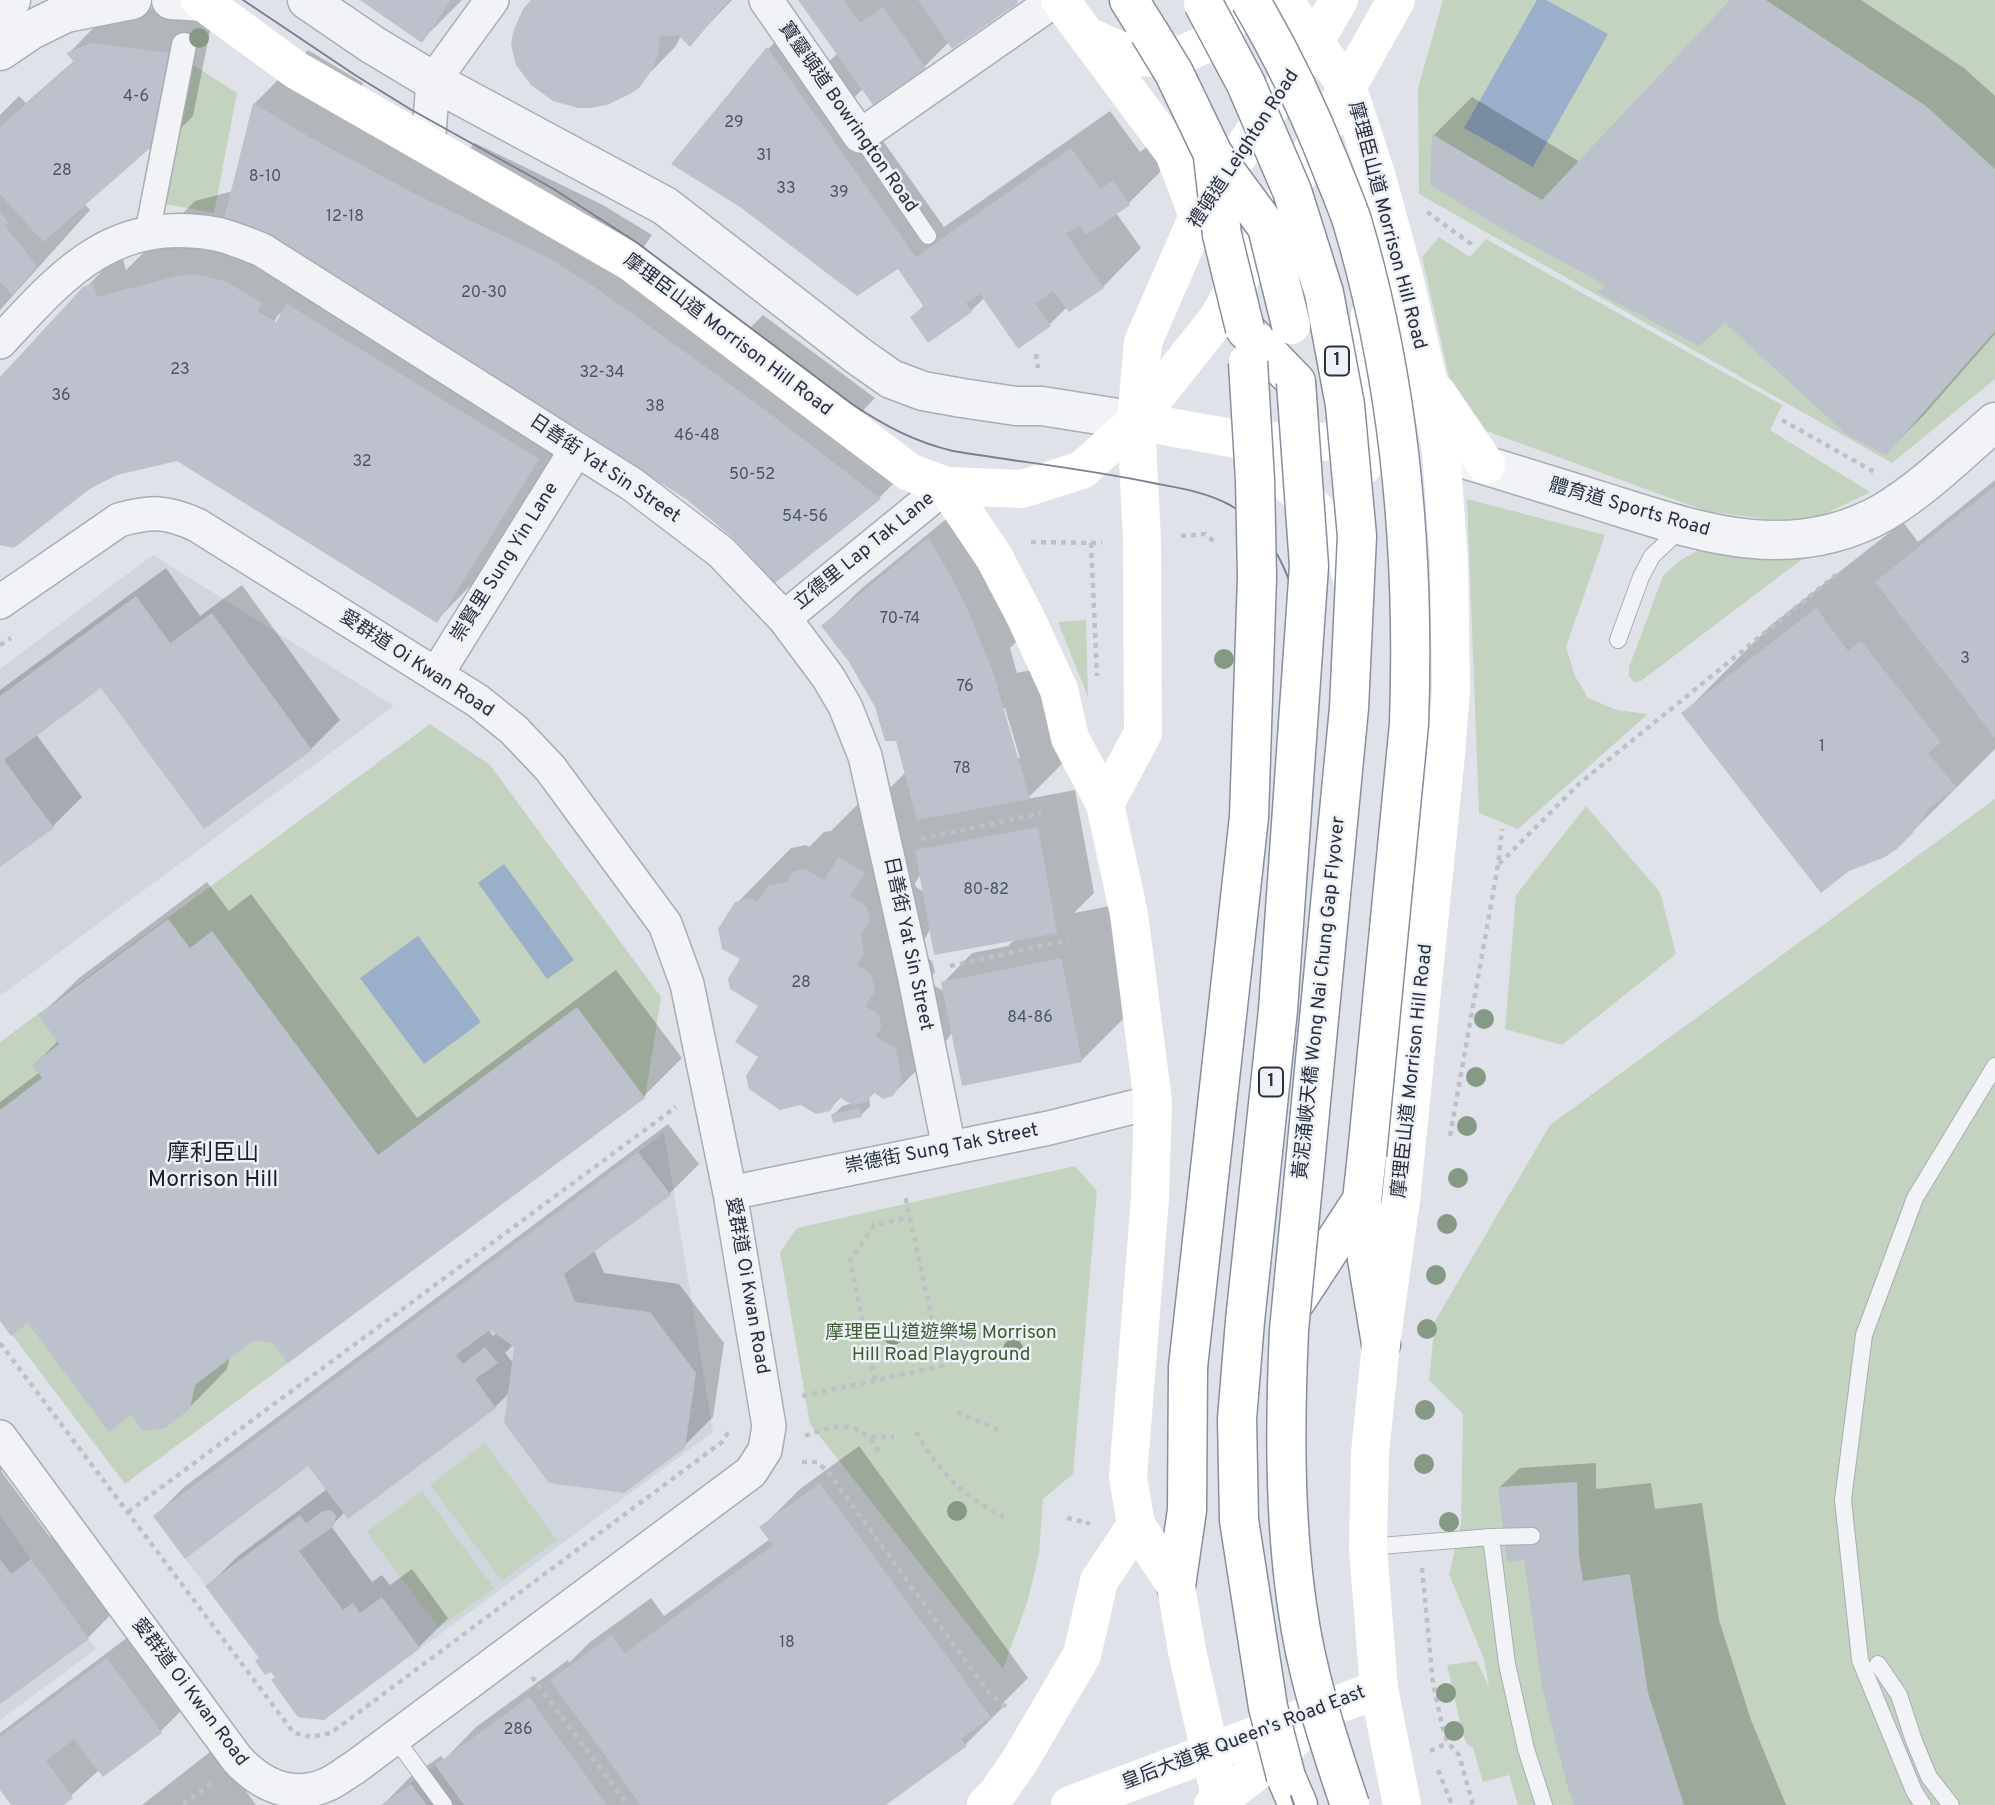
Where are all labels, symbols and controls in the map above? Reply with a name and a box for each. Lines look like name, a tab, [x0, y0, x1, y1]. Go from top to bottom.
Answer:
street label: 寶靈頓道 Bowrington Road	[772, 18, 922, 218]
street label: 禮頓道 Leighton Road	[1185, 66, 1305, 234]
house number: 4-6	[123, 88, 149, 108]
street label: 摩理臣山道 Morrison Hill Road	[1342, 100, 1430, 352]
house number: 29	[724, 114, 744, 134]
house number: 31	[756, 147, 772, 167]
house number: 28	[52, 162, 72, 182]
house number: 8-10	[249, 168, 281, 188]
house number: 33	[776, 180, 796, 200]
house number: 39	[830, 184, 848, 204]
house number: 12-18	[326, 208, 364, 228]
street label: 摩理臣山道 Morrison Hill Road	[618, 250, 836, 422]
house number: 20-30	[461, 284, 507, 304]
road number: 1	[1325, 346, 1349, 376]
house number: 23	[170, 361, 190, 381]
house number: 32-34	[579, 364, 625, 384]
house number: 36	[51, 387, 71, 407]
house number: 38	[645, 398, 665, 418]
street label: 日善街 Yat Sin Street	[524, 411, 684, 529]
house number: 46-48	[674, 427, 720, 447]
house number: 32	[352, 453, 372, 473]
house number: 50-52	[729, 466, 775, 486]
street label: 體育道 Sports Road	[1546, 475, 1712, 543]
street label: 崇賢里 Sung Yin Lane	[448, 479, 564, 647]
street label: 立德里 Lap Tak Lane	[790, 488, 940, 616]
house number: 54-56	[782, 508, 828, 528]
street label: 愛群道 Oi Kwan Road	[335, 607, 497, 723]
house number: 70-74	[880, 610, 920, 630]
house number: 3	[1960, 650, 1970, 670]
house number: 76	[956, 678, 974, 698]
house number: 1	[1819, 738, 1825, 758]
house number: 78	[953, 760, 971, 780]
street label: 黃泥涌峽天橋 Wong Nai Chung Gap Flyover	[1291, 815, 1351, 1181]
street label: 日善街 Yat Sin Street	[877, 855, 937, 1033]
house number: 80-82	[963, 881, 1009, 901]
street label: 摩理臣山道 Morrison Hill Road	[1389, 943, 1439, 1199]
house number: 28	[791, 974, 811, 994]
house number: 84-86	[1007, 1009, 1053, 1029]
road number: 1	[1259, 1068, 1283, 1097]
street label: 崇德街 Sung Tak Street	[843, 1120, 1041, 1180]
district label: 摩利臣山 Morrison Hill	[136, 1141, 290, 1195]
street label: 愛群道 Oi Kwan Road	[719, 1196, 773, 1376]
park label: 摩理臣山道遊樂場 Morrison Hill Road Playground	[825, 1323, 1057, 1367]
street label: 愛群道 Oi Kwan Road	[126, 1615, 252, 1771]
house number: 18	[779, 1634, 795, 1654]
street label: 皇后大道東 Queen's Road East	[1119, 1682, 1369, 1796]
house number: 286	[503, 1721, 533, 1741]

